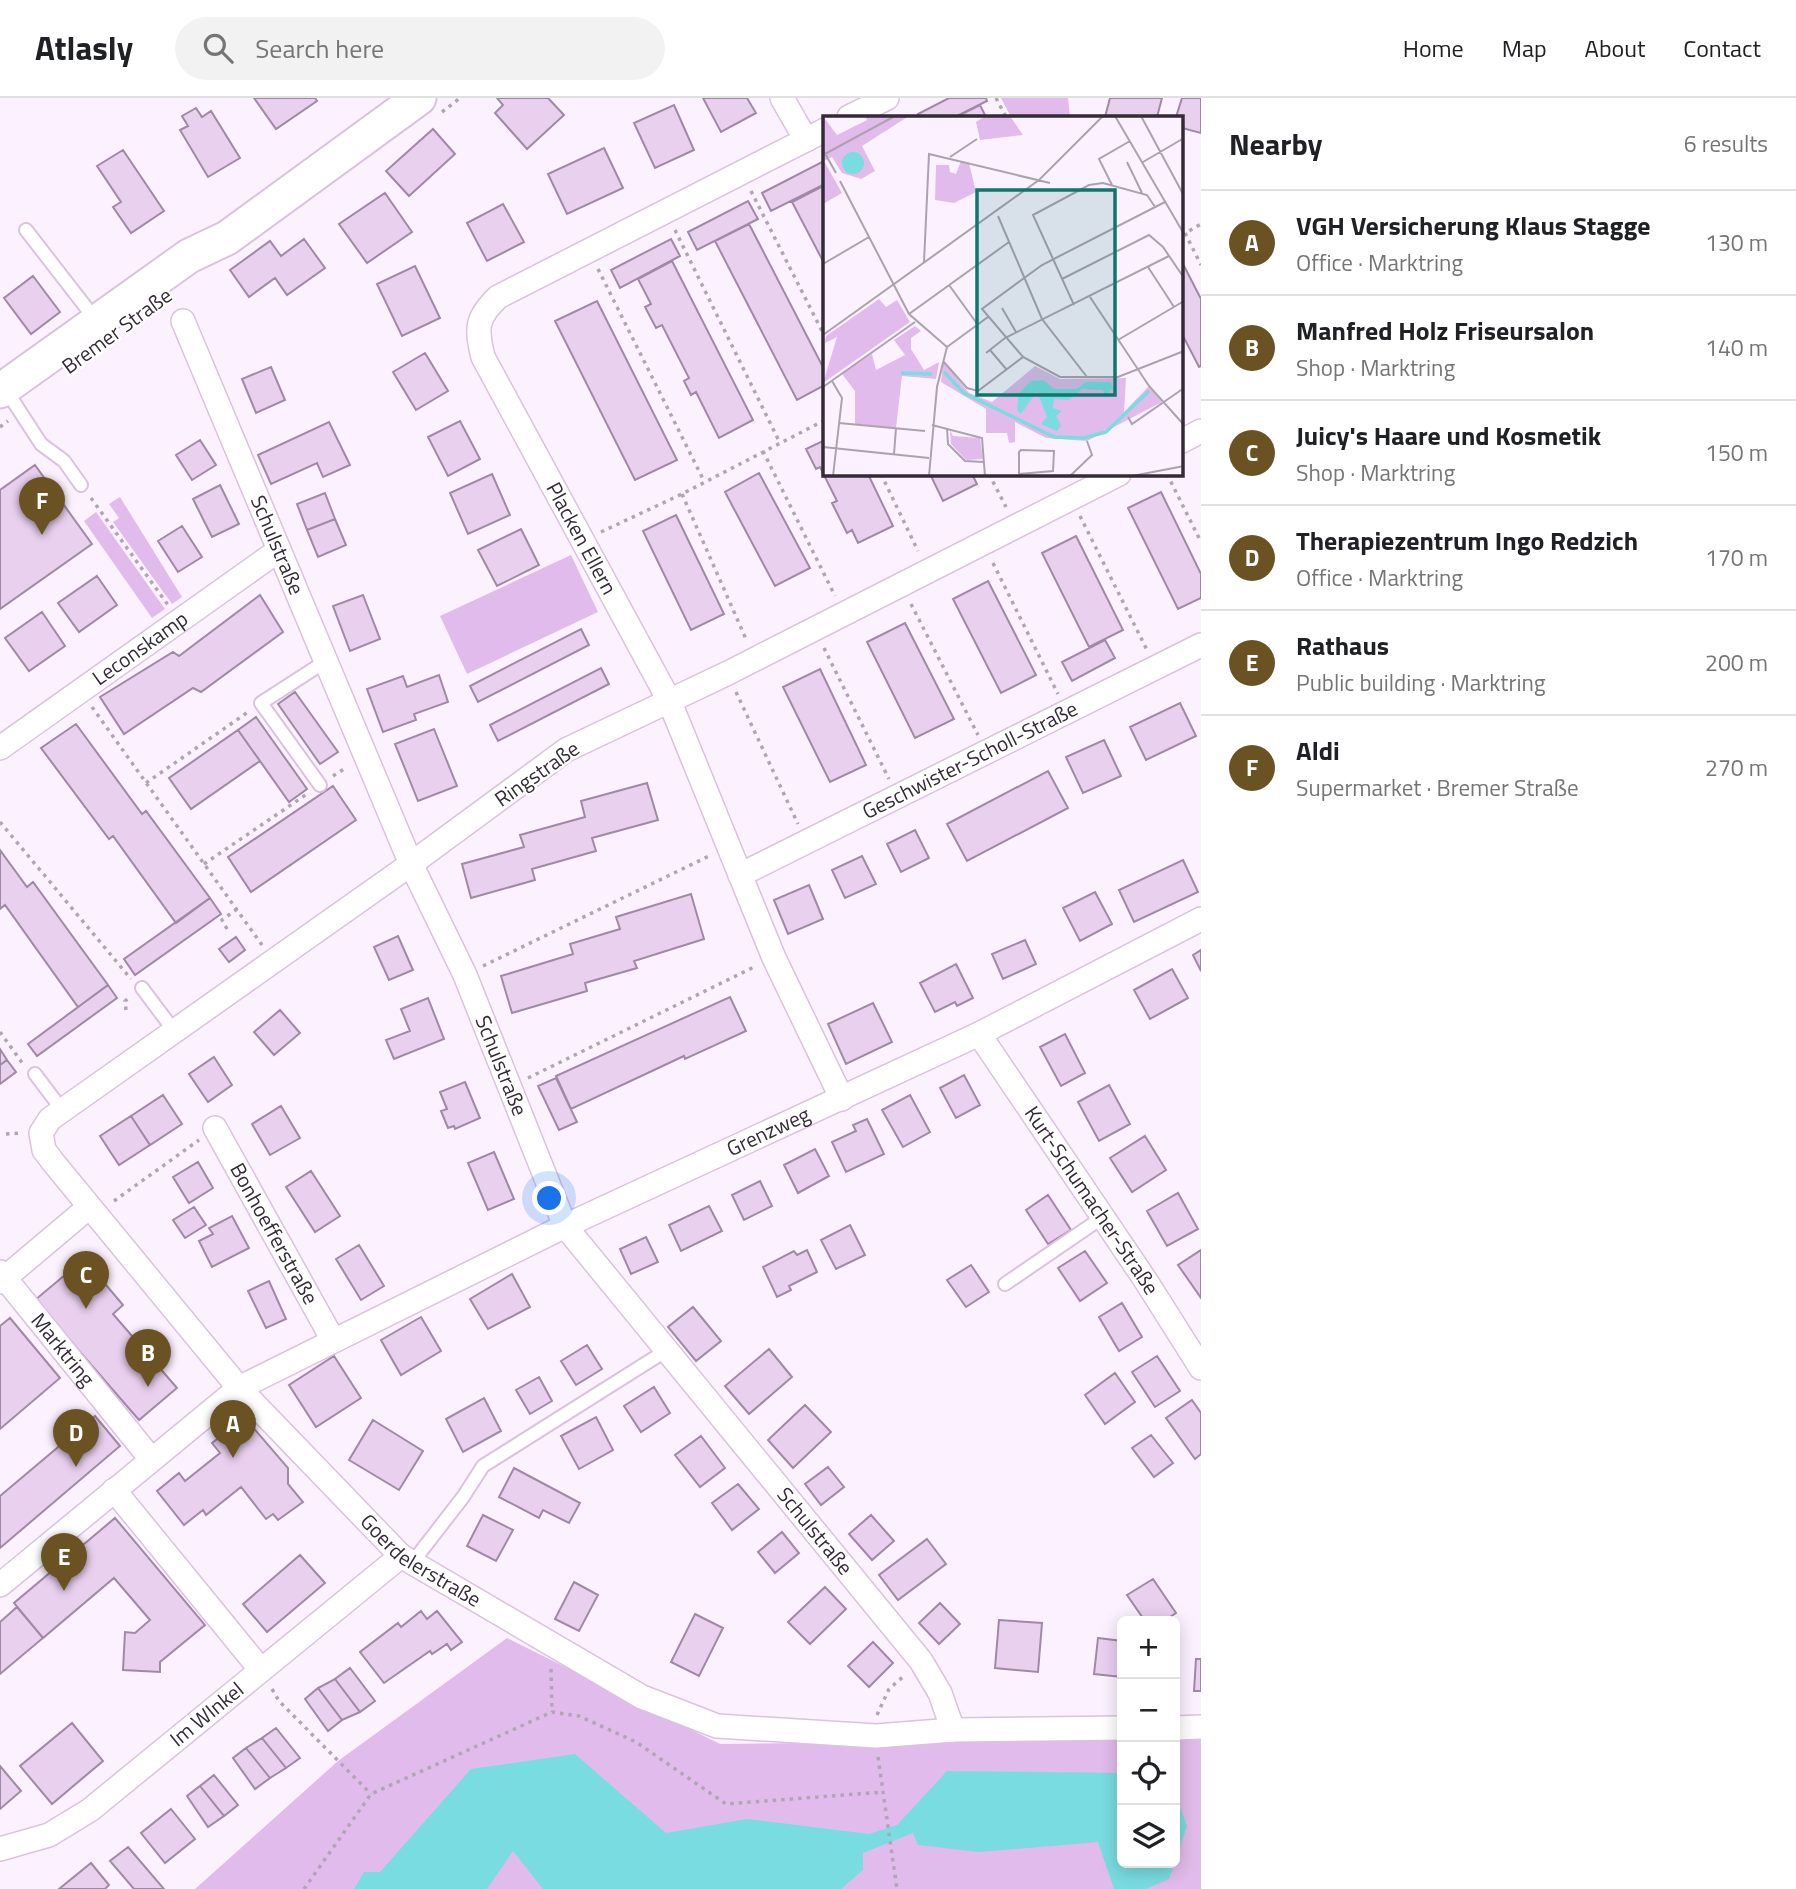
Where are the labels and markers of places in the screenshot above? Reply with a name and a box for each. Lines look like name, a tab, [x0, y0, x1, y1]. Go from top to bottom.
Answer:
pin: F	[19, 477, 65, 535]
pin: C	[63, 1251, 109, 1309]
pin: B	[125, 1329, 171, 1387]
pin: A	[210, 1400, 256, 1458]
pin: D	[53, 1409, 99, 1467]
pin: E	[41, 1533, 87, 1591]

